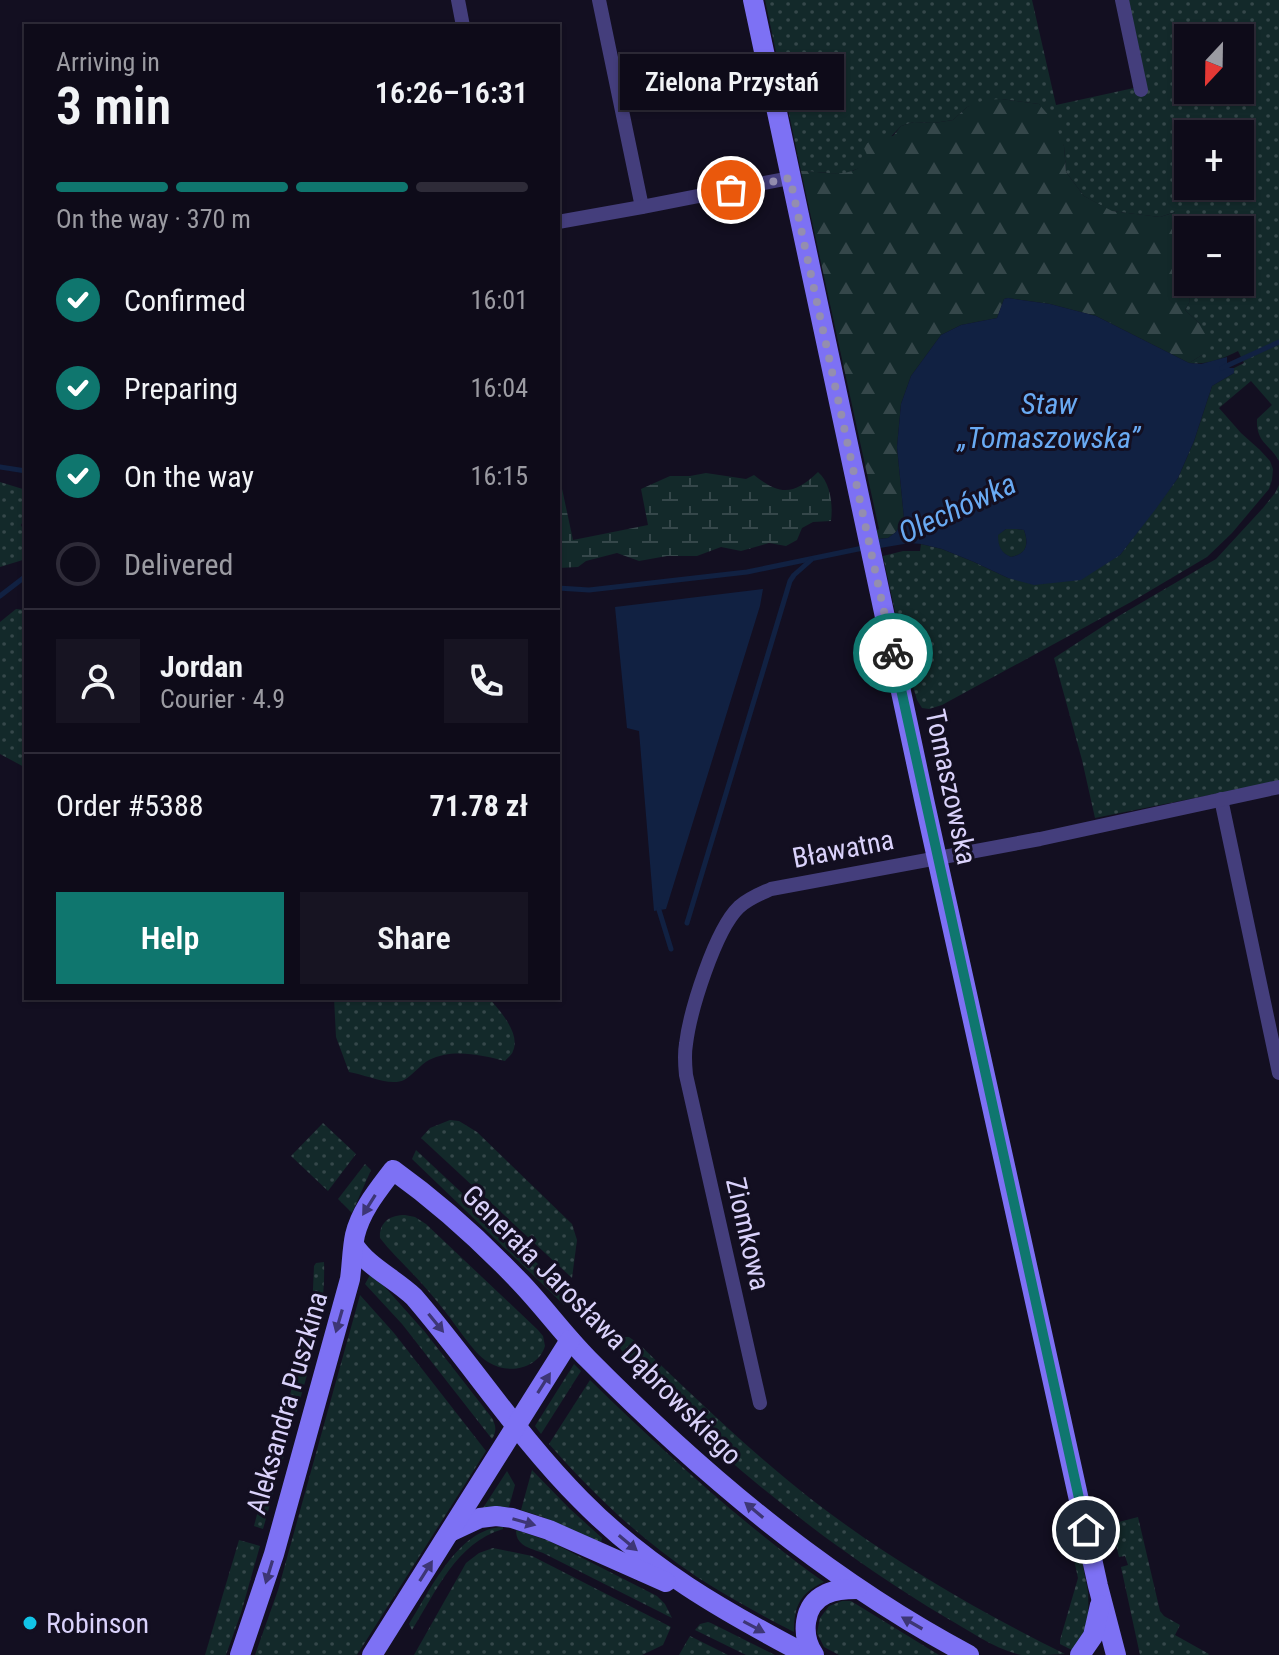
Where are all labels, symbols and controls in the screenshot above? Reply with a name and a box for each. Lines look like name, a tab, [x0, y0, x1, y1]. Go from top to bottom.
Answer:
north arrow	[1174, 24, 1254, 104]
map controls	[1174, 24, 1254, 296]
text: Arriving in	[56, 47, 160, 77]
callout: Zielona Przystań	[619, 54, 843, 110]
text: Zielona Przystań	[645, 67, 819, 97]
text: 16:26–16:31	[375, 75, 528, 110]
text: 3 min	[56, 76, 171, 137]
button: +	[1174, 120, 1254, 200]
pin	[697, 156, 765, 224]
icon: bag	[709, 168, 753, 212]
text: On the way · 370 m	[56, 204, 251, 234]
button: −	[1174, 216, 1254, 296]
icon: check	[56, 278, 100, 322]
text: Confirmed	[124, 283, 246, 318]
text: 16:01	[471, 285, 528, 315]
icon: check	[56, 366, 100, 410]
text: Preparing	[124, 371, 238, 406]
text: 16:04	[471, 373, 528, 403]
water label: Staw „Tomaszowska”	[956, 386, 1141, 455]
icon: check	[56, 454, 100, 498]
text: On the way	[124, 459, 254, 494]
text: 16:15	[471, 461, 528, 491]
water label: Olechówka	[893, 466, 1021, 550]
text: Delivered	[124, 547, 233, 582]
courier	[853, 613, 933, 693]
icon: bike	[871, 631, 915, 675]
button: person	[56, 639, 140, 723]
button: phone	[444, 639, 528, 723]
text: Jordan	[160, 649, 243, 684]
text: Courier · 4.9	[160, 684, 285, 714]
street label: Tomaszowska	[918, 706, 984, 868]
text: Order #5388	[56, 788, 204, 823]
text: 71.78 zł	[430, 788, 528, 823]
street label: Bławatna	[789, 823, 897, 875]
button: Help	[56, 892, 284, 984]
button: Share	[300, 892, 528, 984]
street label: Ziomkowa	[719, 1175, 777, 1293]
street label: Generała Jarosława Dąbrowskiego	[455, 1178, 749, 1472]
one-way arrow	[362, 1194, 376, 1216]
street label: Aleksandra Puszkina	[239, 1288, 335, 1518]
one-way arrow	[332, 1309, 344, 1334]
one-way arrow	[427, 1313, 444, 1333]
one-way arrow	[537, 1372, 551, 1394]
pin	[1052, 1496, 1120, 1564]
one-way arrow	[744, 1502, 764, 1519]
icon: home	[1064, 1508, 1108, 1552]
one-way arrow	[513, 1516, 537, 1529]
one-way arrow	[618, 1535, 638, 1551]
one-way arrow	[262, 1560, 275, 1584]
one-way arrow	[418, 1560, 433, 1581]
place label: Robinson	[46, 1607, 149, 1640]
marker: Robinson	[21, 1614, 39, 1632]
one-way arrow	[901, 1616, 924, 1630]
one-way arrow	[742, 1620, 765, 1634]

